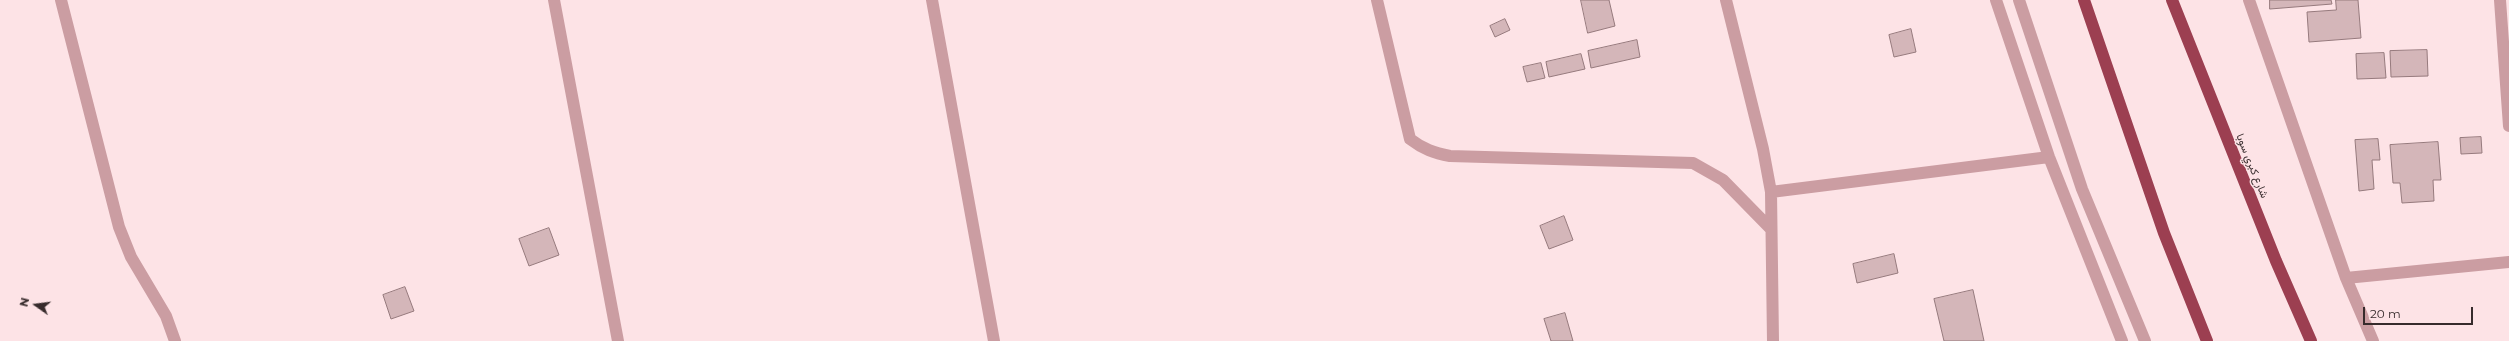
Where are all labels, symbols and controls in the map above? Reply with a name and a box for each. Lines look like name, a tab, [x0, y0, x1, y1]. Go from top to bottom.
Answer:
street label: شارع كبري سوبا	[2233, 132, 2271, 200]
north arrow	[16, 285, 56, 325]
text: N	[16, 296, 32, 308]
scale bar	[2365, 299, 2475, 325]
text: 20 m	[2370, 306, 2401, 321]

